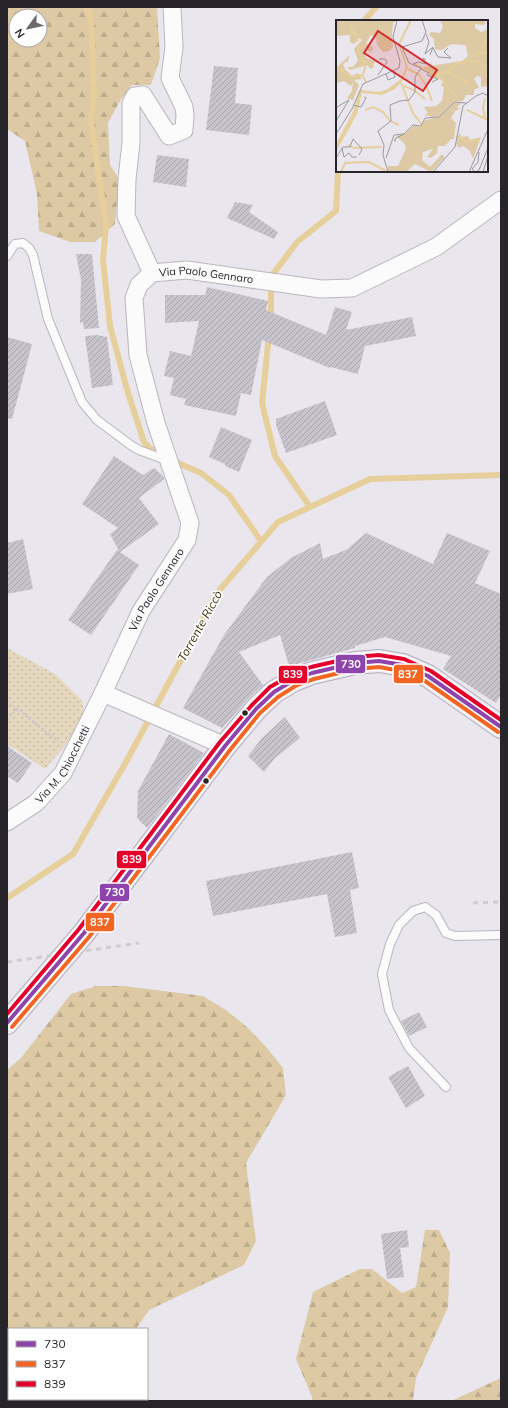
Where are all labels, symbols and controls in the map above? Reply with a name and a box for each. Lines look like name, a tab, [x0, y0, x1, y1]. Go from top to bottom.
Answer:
north arrow	[8, 8, 48, 48]
inset map	[336, 20, 488, 172]
text: N	[11, 26, 28, 41]
street label: Via Paolo Gennaro	[158, 263, 254, 286]
street label: Via Paolo Gennaro	[126, 545, 187, 633]
water label: Torrente Riccò	[174, 588, 225, 664]
line badge: 730	[335, 654, 366, 674]
text: 730	[341, 657, 361, 671]
line badge: 837	[393, 664, 424, 684]
line badge: 839	[278, 665, 308, 684]
text: 839	[283, 667, 303, 681]
text: 837	[398, 667, 418, 681]
unlabelled marker	[240, 708, 250, 718]
street label: Via M. Chiocchetti	[32, 723, 93, 806]
unlabelled marker	[201, 776, 211, 786]
line badge: 839	[116, 850, 147, 869]
text: 839	[122, 852, 142, 866]
line badge: 730	[99, 883, 130, 902]
text: 730	[105, 885, 125, 899]
line badge: 837	[85, 912, 115, 932]
text: 837	[90, 915, 110, 929]
legend	[8, 1328, 148, 1400]
text: 730	[44, 1336, 66, 1351]
text: 837	[44, 1356, 66, 1371]
text: 839	[44, 1376, 66, 1391]

